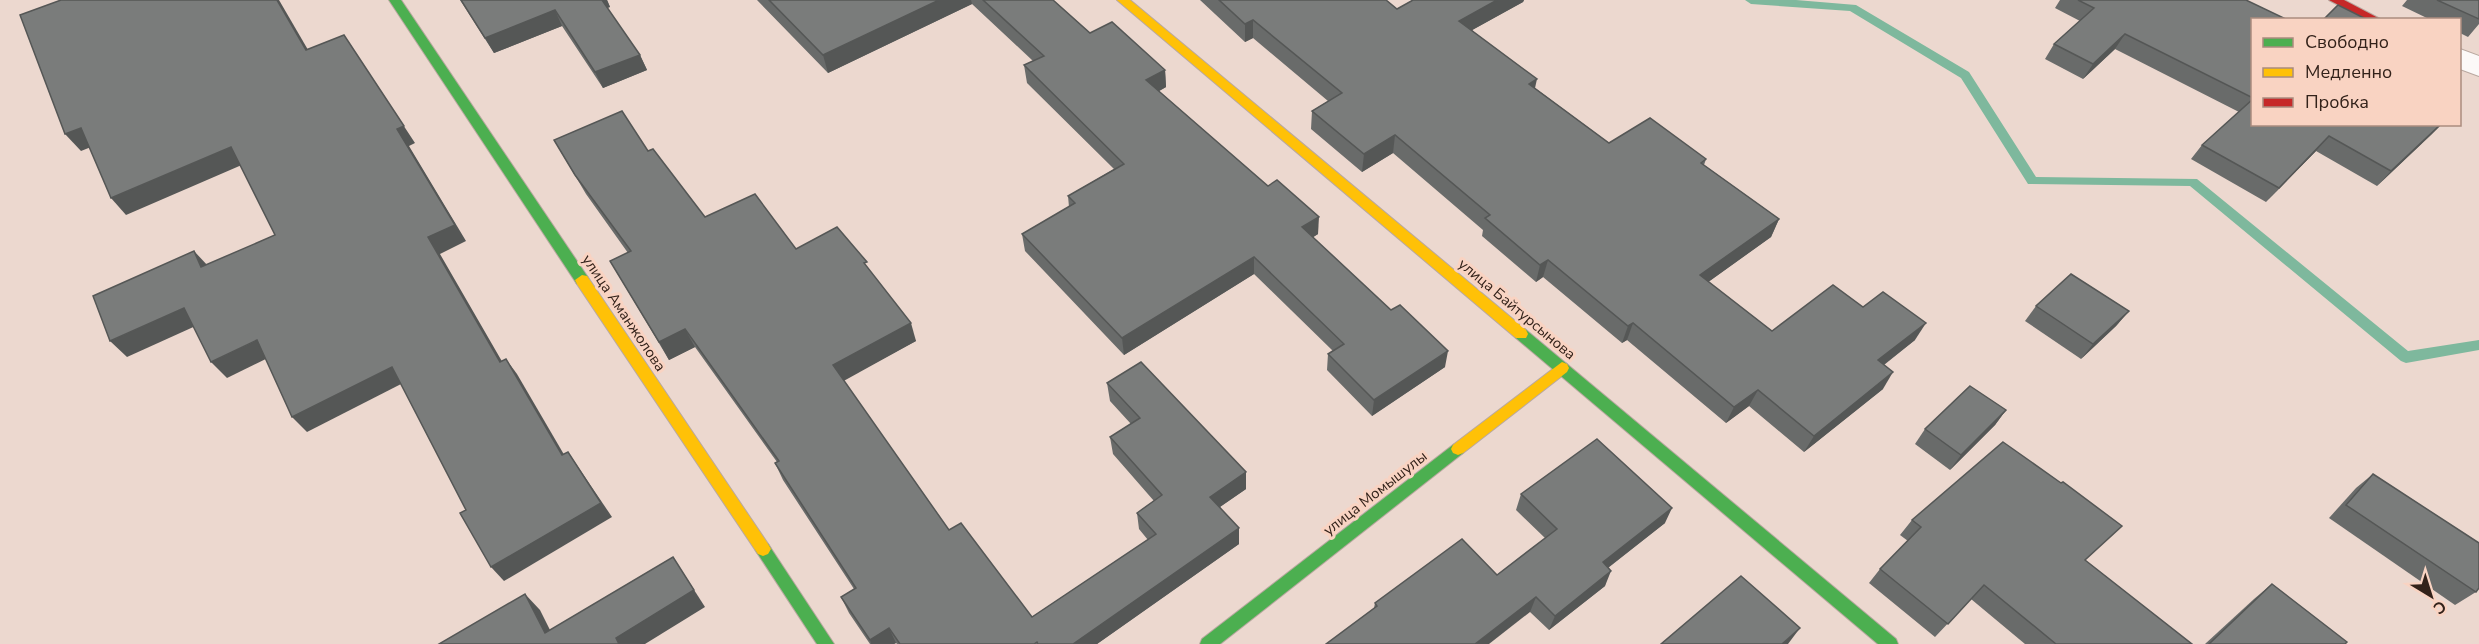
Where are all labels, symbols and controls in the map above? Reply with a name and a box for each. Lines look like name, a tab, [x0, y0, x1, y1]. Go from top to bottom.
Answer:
legend	[2251, 18, 2461, 126]
text: Свободно	[2305, 30, 2389, 54]
text: Медленно	[2305, 60, 2392, 84]
text: Пробка	[2305, 90, 2369, 114]
street label: улица Аманжолова	[577, 251, 671, 375]
street label: улица Байтурсынова	[1454, 254, 1580, 364]
street label: улица Момышулы	[1319, 446, 1431, 540]
north arrow	[2401, 566, 2461, 626]
text: С	[2428, 595, 2451, 619]

